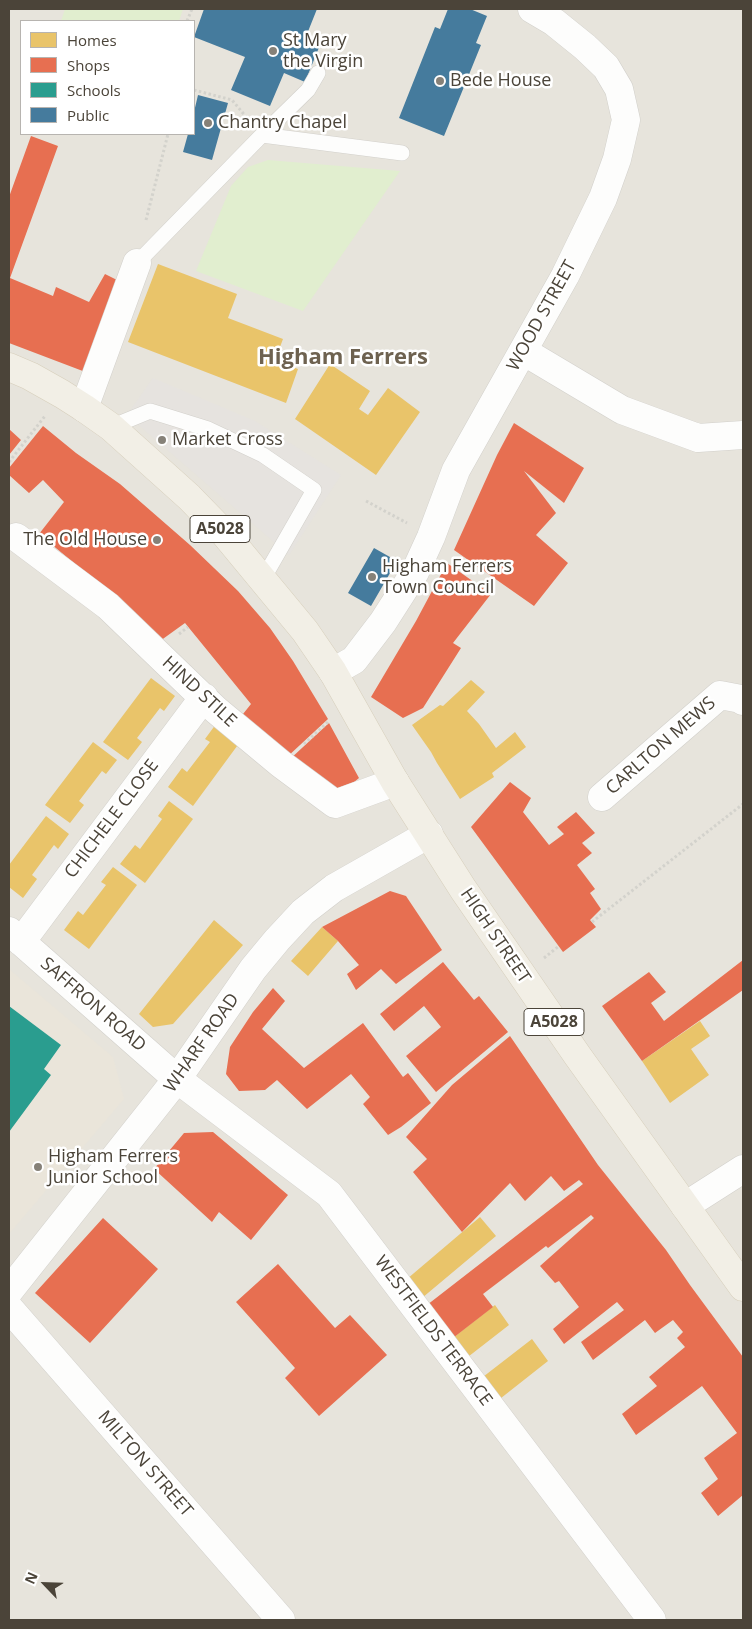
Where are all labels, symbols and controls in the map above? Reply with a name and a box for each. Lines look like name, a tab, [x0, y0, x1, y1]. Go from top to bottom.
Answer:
legend	[20, 20, 195, 135]
text: Homes	[67, 30, 117, 50]
place label: St Mary the Virgin	[283, 30, 363, 72]
marker: St Mary the Virgin	[267, 45, 279, 57]
text: Shops	[67, 55, 110, 75]
place label: Bede House	[450, 70, 551, 92]
marker: Bede House	[434, 75, 446, 87]
text: Schools	[67, 80, 121, 100]
text: Public	[67, 105, 109, 125]
place label: Chantry Chapel	[218, 112, 347, 134]
marker: Chantry Chapel	[202, 117, 214, 129]
street label: WOOD STREET	[503, 257, 581, 375]
district label: Higham Ferrers	[258, 345, 428, 371]
place label: Market Cross	[172, 429, 283, 451]
marker: Market Cross	[156, 434, 168, 446]
road number: A5028	[190, 516, 250, 542]
place label: The Old House	[23, 529, 147, 551]
marker: The Old House	[151, 534, 163, 546]
place label: Higham Ferrers Town Council	[382, 556, 512, 598]
marker: Higham Ferrers Town Council	[366, 571, 378, 583]
street label: HIND STILE	[157, 652, 241, 732]
street label: CARLTON MEWS	[602, 693, 720, 799]
street label: CHICHELE CLOSE	[60, 755, 164, 883]
street label: HIGH STREET	[455, 884, 535, 988]
street label: SAFFRON ROAD	[36, 953, 150, 1057]
street label: WHARF ROAD	[160, 989, 244, 1097]
road number: A5028	[524, 1009, 584, 1036]
place label: Higham Ferrers Junior School	[48, 1146, 178, 1188]
marker: Higham Ferrers Junior School	[32, 1161, 44, 1173]
street label: WESTFIELDS TERRACE	[369, 1252, 497, 1410]
street label: MILTON STREET	[93, 1407, 197, 1521]
north arrow	[20, 1559, 70, 1609]
text: N	[20, 1569, 42, 1587]

